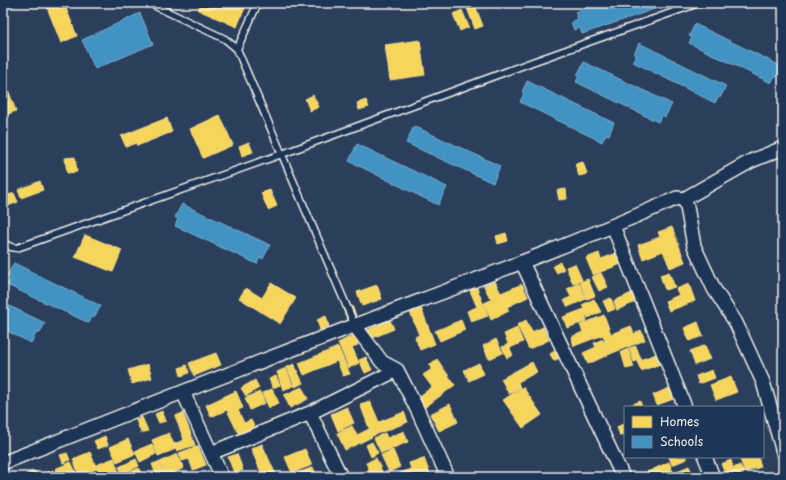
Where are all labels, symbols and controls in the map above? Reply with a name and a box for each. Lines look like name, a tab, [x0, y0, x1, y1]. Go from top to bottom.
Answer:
legend	[624, 406, 764, 458]
text: Homes	[660, 412, 699, 430]
text: Schools	[660, 432, 704, 450]

